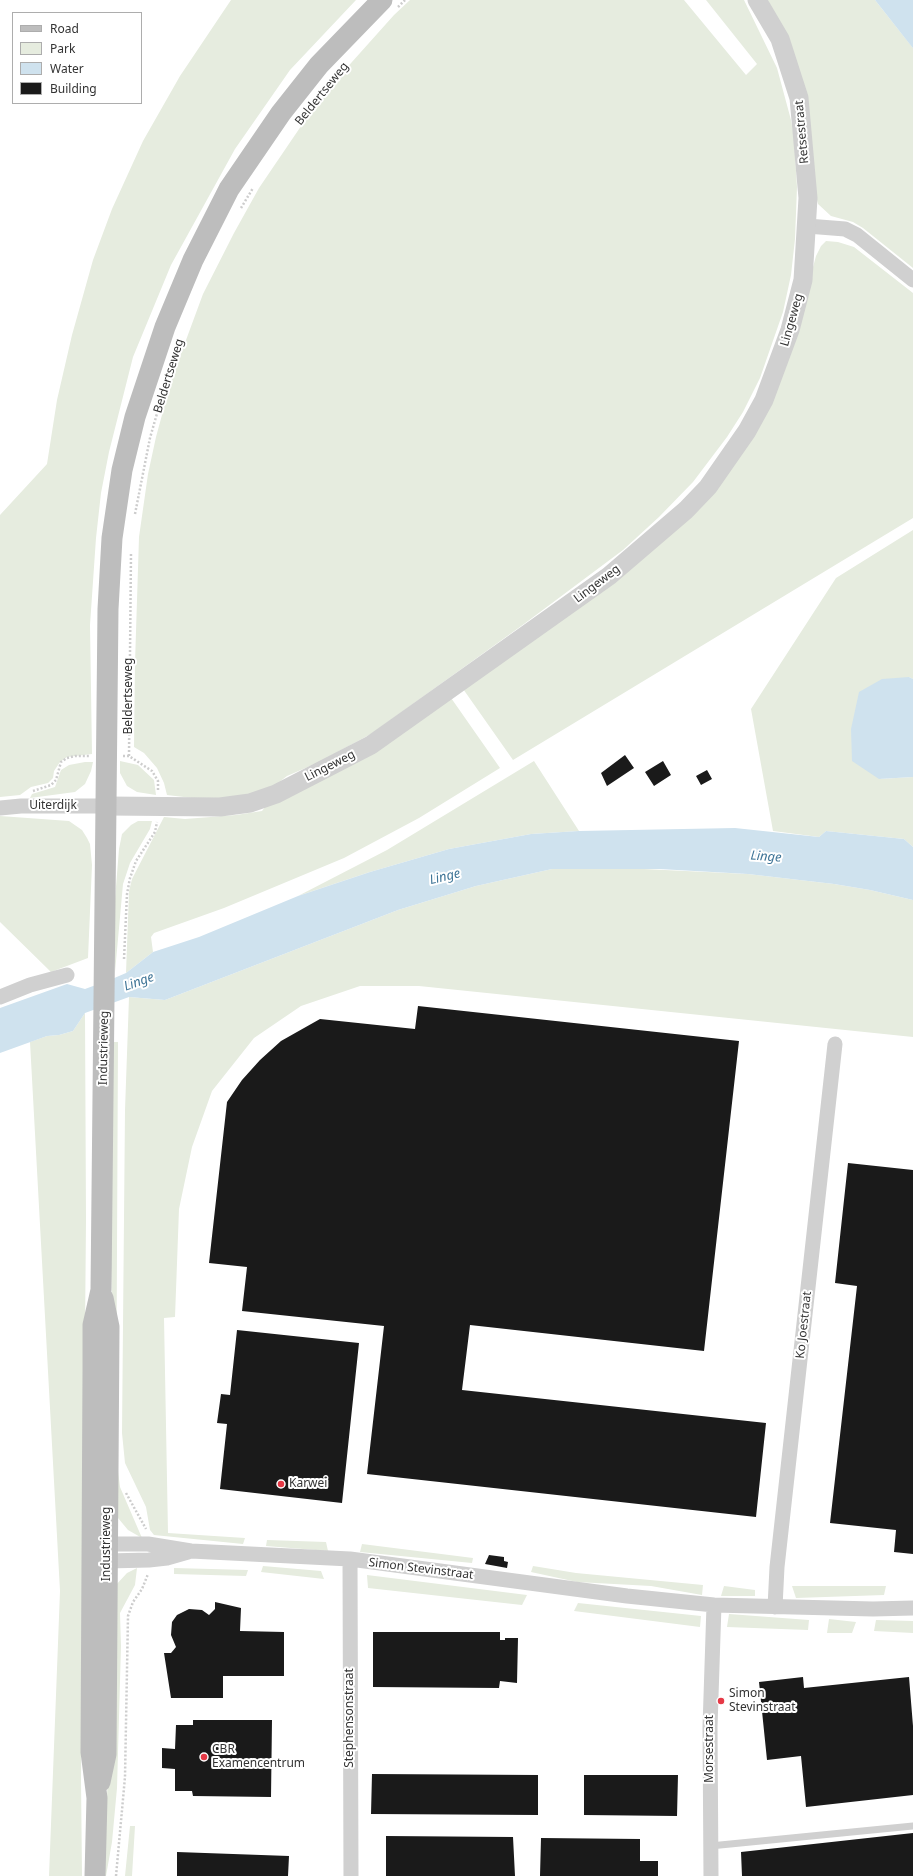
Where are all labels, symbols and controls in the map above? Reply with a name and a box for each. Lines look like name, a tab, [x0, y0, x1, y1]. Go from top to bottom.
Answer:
legend	[12, 12, 142, 104]
text: Road	[50, 20, 79, 37]
text: Park	[50, 40, 75, 57]
text: Water	[50, 60, 84, 77]
street label: Beldertseweg	[292, 60, 352, 128]
text: Building	[50, 80, 97, 97]
street label: Retsestraat	[792, 100, 812, 164]
street label: Lingeweg	[778, 292, 806, 348]
street label: Beldertseweg	[151, 337, 187, 415]
street label: Lingeweg	[571, 562, 623, 606]
street label: Beldertseweg	[122, 658, 136, 734]
street label: Lingeweg	[303, 747, 357, 785]
street label: Uiterdijk	[29, 799, 77, 813]
water label: Linge	[750, 848, 782, 866]
water label: Linge	[428, 866, 462, 888]
water label: Linge	[122, 969, 156, 995]
street label: Industrieweg	[96, 1011, 112, 1085]
street label: Ko Joestraat	[793, 1291, 815, 1359]
place label: Karwei	[289, 1477, 327, 1491]
marker: Karwei	[276, 1479, 286, 1489]
street label: Industrieweg	[100, 1507, 114, 1581]
street label: Simon Stevinstraat	[368, 1555, 474, 1583]
street label: Stephensonstraat	[343, 1668, 357, 1768]
place label: Simon Stevinstraat	[729, 1687, 796, 1715]
marker: Simon Stevinstraat	[716, 1696, 726, 1706]
street label: Morsestraat	[703, 1715, 717, 1783]
place label: CBR Examencentrum	[212, 1743, 305, 1771]
marker: CBR Examencentrum	[199, 1752, 209, 1762]

